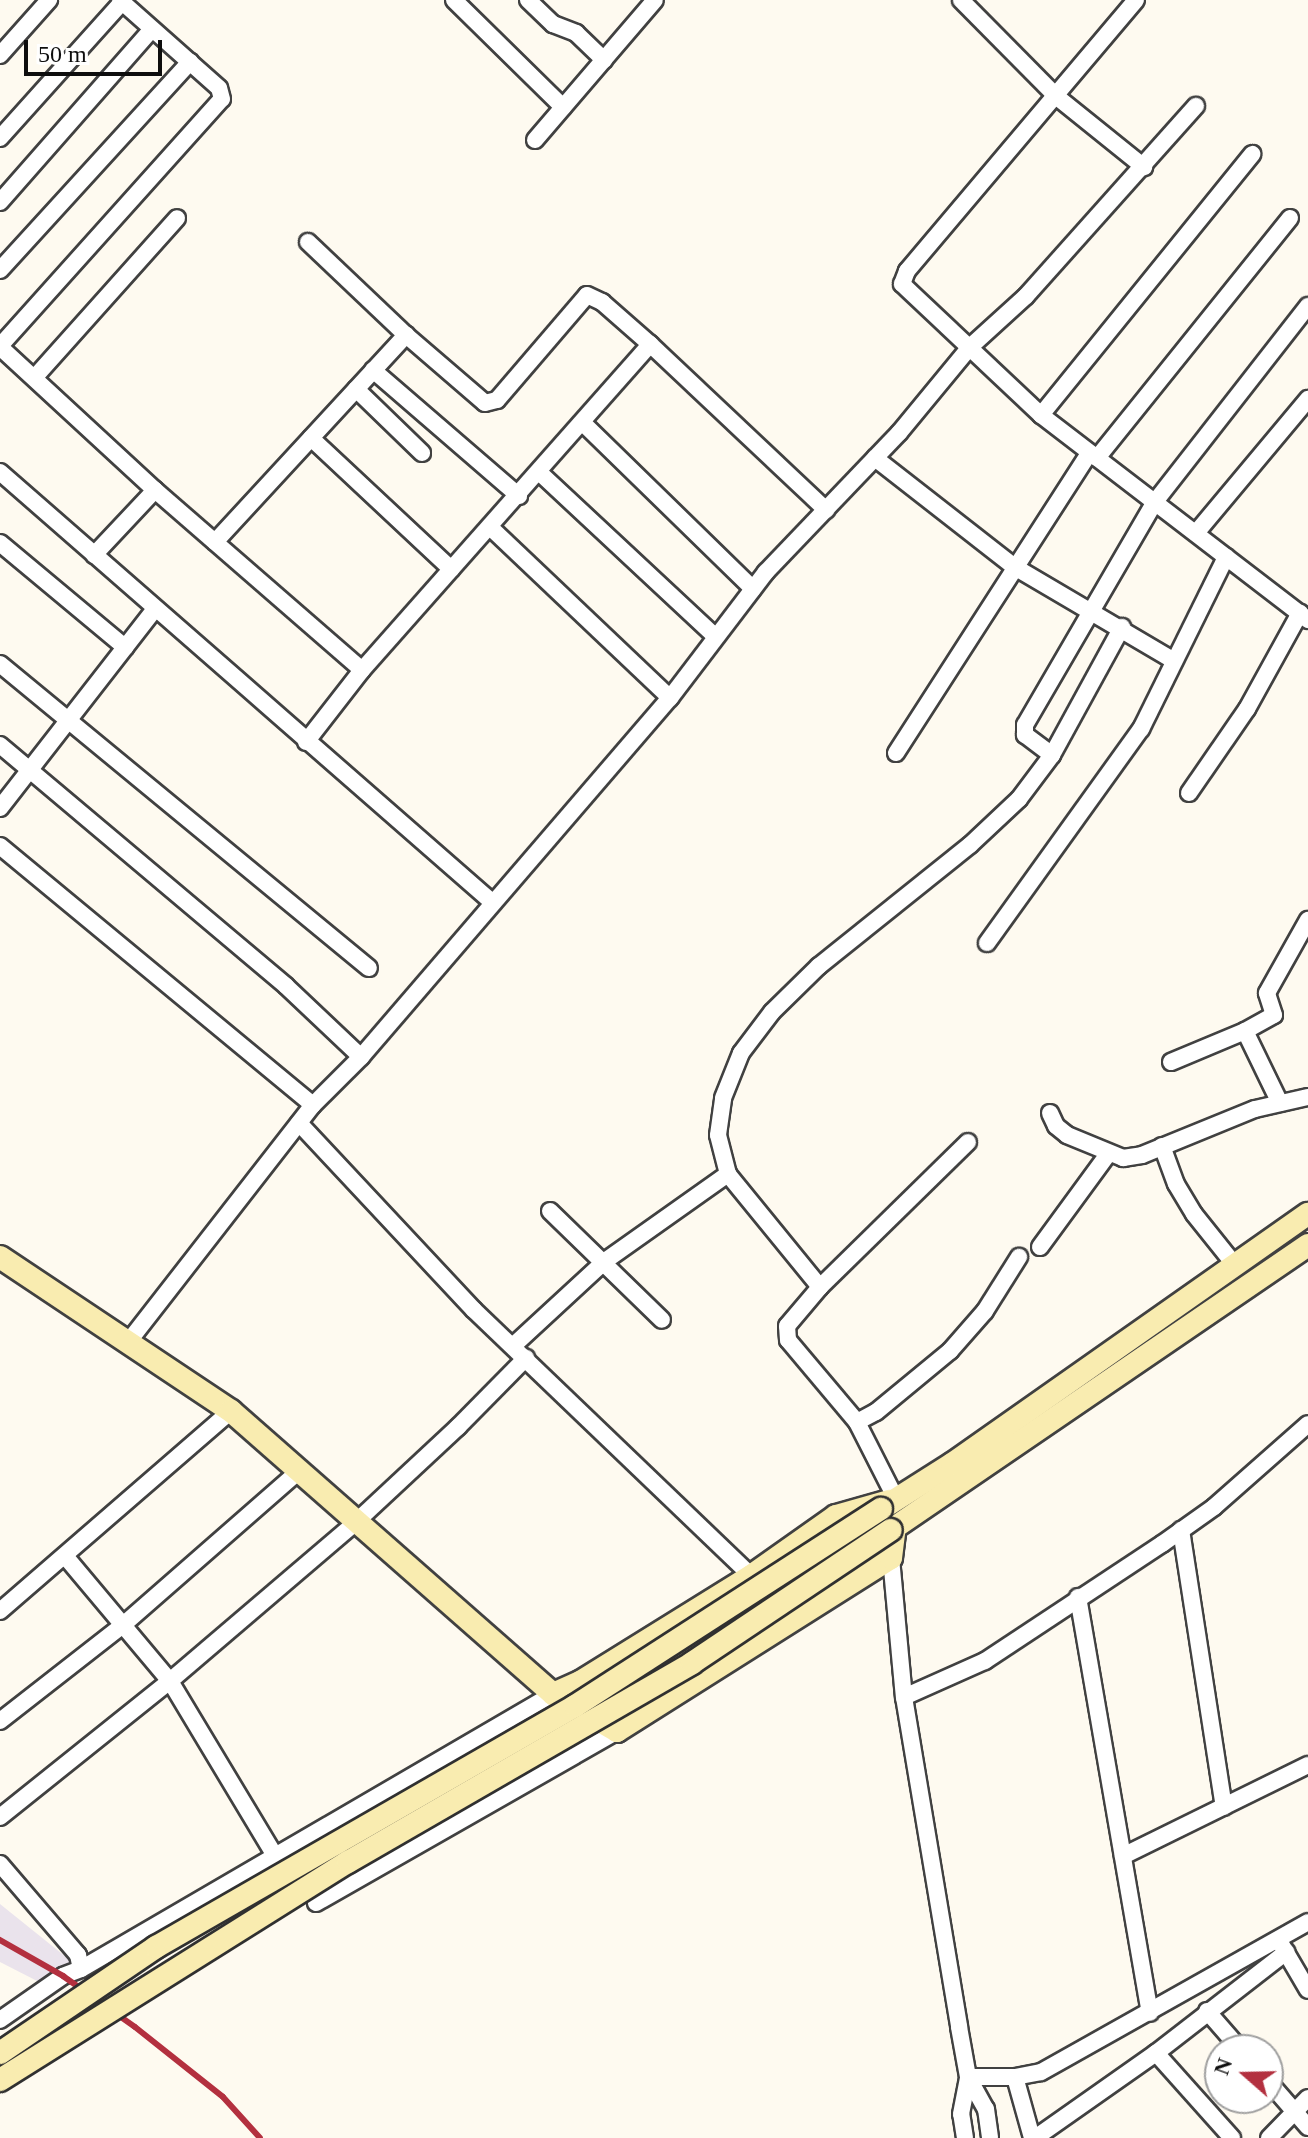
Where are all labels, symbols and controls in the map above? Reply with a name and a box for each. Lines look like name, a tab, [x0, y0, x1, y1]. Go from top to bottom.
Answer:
scale bar	[28, 24, 166, 74]
text: 50 m	[38, 41, 87, 67]
north arrow	[1204, 2034, 1284, 2114]
text: N	[1208, 2055, 1237, 2078]

